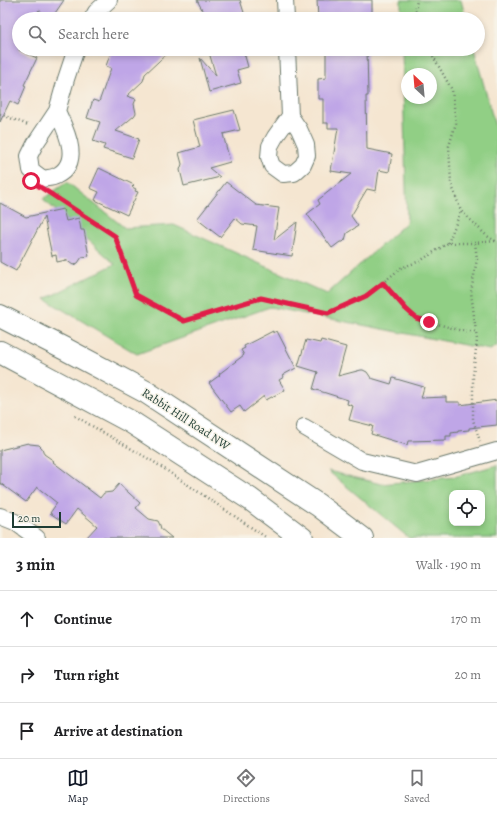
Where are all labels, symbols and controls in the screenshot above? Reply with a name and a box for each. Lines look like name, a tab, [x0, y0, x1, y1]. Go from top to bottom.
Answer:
search box	[12, 12, 485, 56]
icon: search	[26, 23, 48, 45]
text: Search here	[58, 24, 129, 44]
north arrow	[401, 68, 437, 104]
route start	[22, 172, 40, 190]
route end	[420, 313, 438, 331]
street label: Rabbit Hill Road NW	[139, 384, 234, 454]
map controls	[449, 490, 485, 526]
button: locate	[449, 490, 485, 526]
scale bar	[12, 510, 61, 529]
text: 20 m	[18, 511, 40, 526]
text: 3 min	[16, 553, 55, 576]
text: Walk · 190 m	[416, 556, 481, 573]
icon: ahead	[16, 608, 38, 630]
text: Continue	[54, 609, 112, 629]
text: 170 m	[451, 610, 481, 627]
icon: right	[16, 664, 38, 686]
text: Turn right	[54, 665, 119, 685]
text: 20 m	[455, 666, 481, 683]
icon: arrive	[16, 720, 38, 742]
text: Arrive at destination	[54, 721, 183, 741]
tab: Map	[67, 767, 89, 806]
tab: Directions	[223, 767, 270, 806]
tab: Saved	[404, 767, 430, 806]

